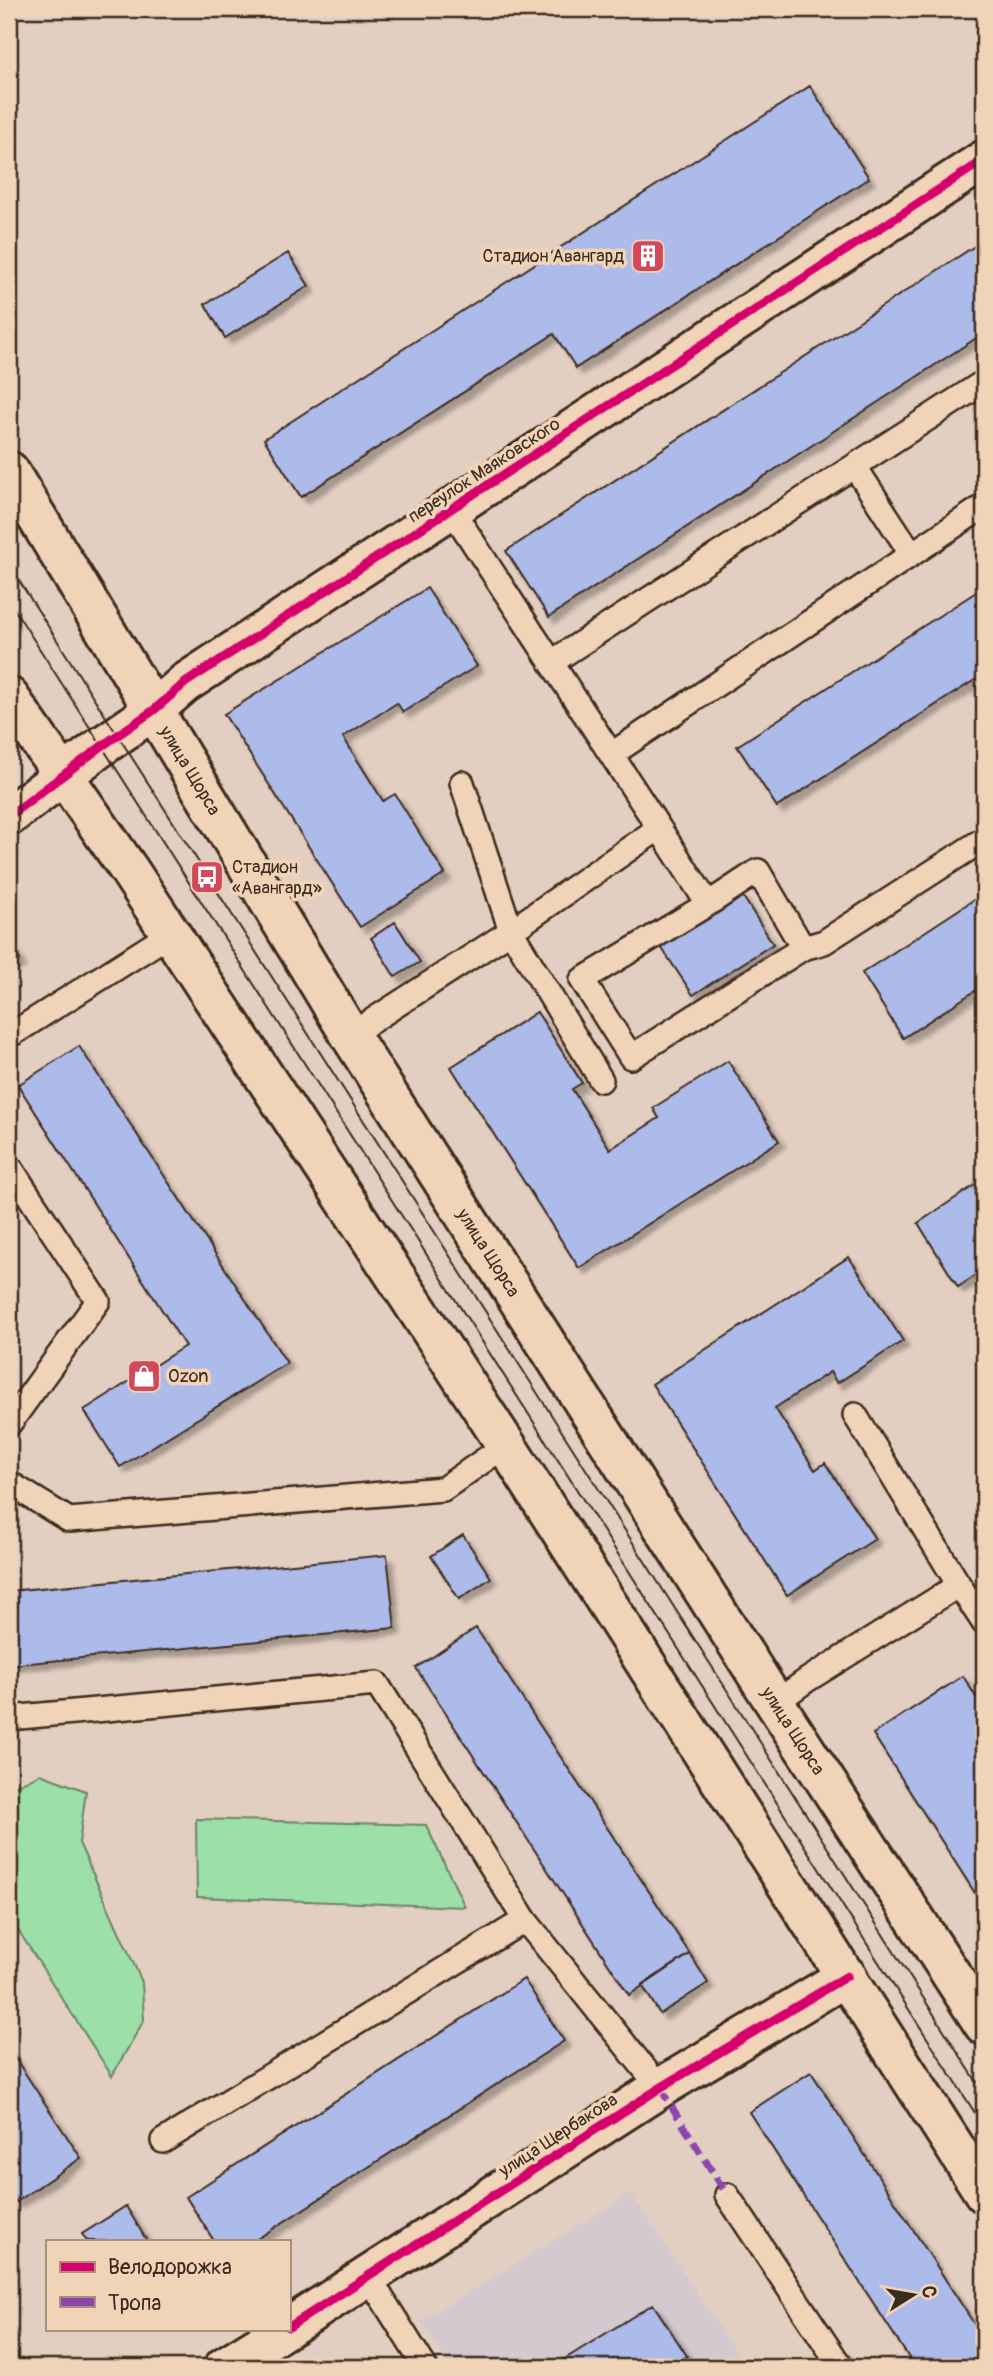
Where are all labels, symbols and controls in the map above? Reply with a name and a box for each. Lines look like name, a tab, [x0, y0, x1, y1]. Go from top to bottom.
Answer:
building icon: Стадион Авангард	[629, 237, 667, 275]
place label: Стадион Авангард	[482, 245, 624, 268]
street label: переулок Маяковского	[404, 412, 565, 528]
street label: улица Щорса	[153, 721, 225, 820]
place label: Стадион «Авангард»	[232, 856, 322, 900]
bus stop icon: Стадион «Авангард»	[188, 858, 226, 896]
street label: улица Щорса	[451, 1203, 525, 1301]
shop icon: Ozon	[125, 1357, 163, 1395]
place label: Ozon	[168, 1365, 208, 1388]
street label: улица Щорса	[755, 1682, 830, 1780]
street label: улица Щербакова	[494, 2088, 622, 2183]
legend	[46, 2240, 290, 2330]
text: Велодорожка	[108, 2254, 232, 2281]
north arrow	[878, 2260, 948, 2330]
text: С	[916, 2284, 942, 2300]
text: Тропа	[108, 2290, 161, 2317]

